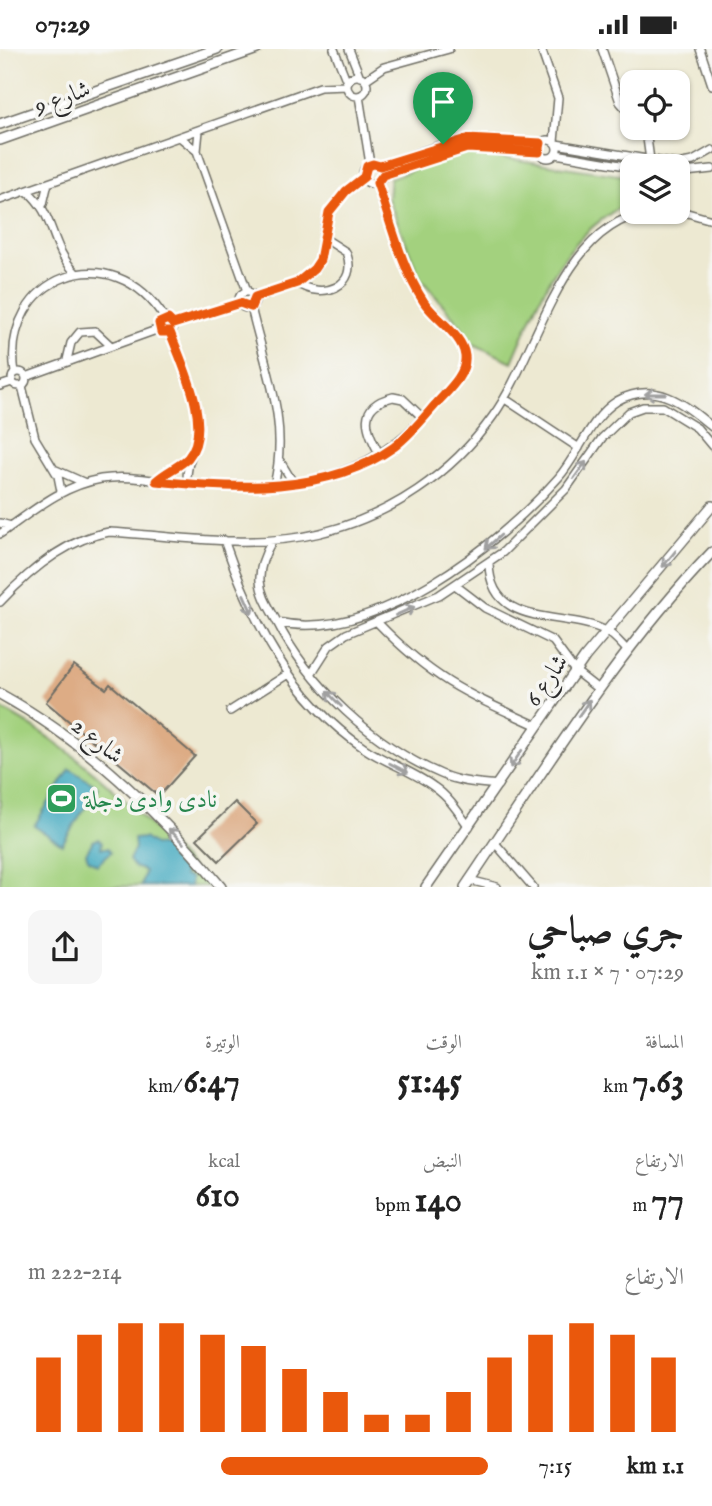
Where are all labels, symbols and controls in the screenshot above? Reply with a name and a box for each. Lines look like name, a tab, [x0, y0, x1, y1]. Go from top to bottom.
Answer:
text: 07:29	[35, 8, 90, 41]
map controls	[620, 70, 690, 224]
button: locate	[620, 70, 690, 140]
pin	[413, 72, 473, 144]
street label: شارع 9	[29, 74, 96, 126]
icon: arrive	[424, 83, 462, 121]
button: layers	[620, 154, 690, 224]
one-way arrow	[644, 387, 667, 401]
one-way arrow	[573, 461, 587, 480]
one-way arrow	[484, 534, 502, 550]
one-way arrow	[661, 550, 677, 568]
one-way arrow	[242, 593, 255, 614]
one-way arrow	[394, 604, 415, 617]
street label: شارع 6	[518, 649, 579, 715]
one-way arrow	[325, 691, 342, 708]
one-way arrow	[577, 699, 591, 718]
street label: شارع 2	[63, 711, 129, 774]
one-way arrow	[509, 749, 523, 768]
one-way arrow	[388, 761, 409, 775]
sports icon: نادى وادى دجلة	[44, 782, 78, 816]
place label: نادى وادى دجلة	[83, 785, 217, 816]
one-way arrow	[167, 828, 184, 845]
text: جري صباحي	[527, 908, 684, 956]
button: share	[28, 910, 102, 984]
text: 07:29 · 7 × 1.1 km	[531, 958, 684, 987]
text: الوتيرة	[205, 1031, 240, 1055]
text: الوقت	[426, 1031, 462, 1055]
text: المسافة	[645, 1031, 684, 1055]
text: 6:47	[184, 1060, 240, 1105]
text: 51:45	[397, 1060, 462, 1105]
text: 7.63	[632, 1060, 684, 1105]
text: /km	[148, 1075, 184, 1099]
text: km	[603, 1075, 632, 1099]
text: kcal	[208, 1150, 240, 1174]
text: النبض	[423, 1150, 462, 1174]
text: الارتفاع	[635, 1150, 684, 1174]
text: 610	[195, 1174, 240, 1219]
text: 140	[415, 1179, 462, 1224]
text: 77	[651, 1179, 684, 1224]
text: bpm	[375, 1194, 415, 1218]
text: m	[632, 1194, 651, 1218]
text: 214–222 m	[28, 1258, 122, 1287]
text: الارتفاع	[624, 1263, 684, 1292]
text: 7:15	[538, 1452, 572, 1481]
text: 1.1 km	[627, 1452, 684, 1481]

